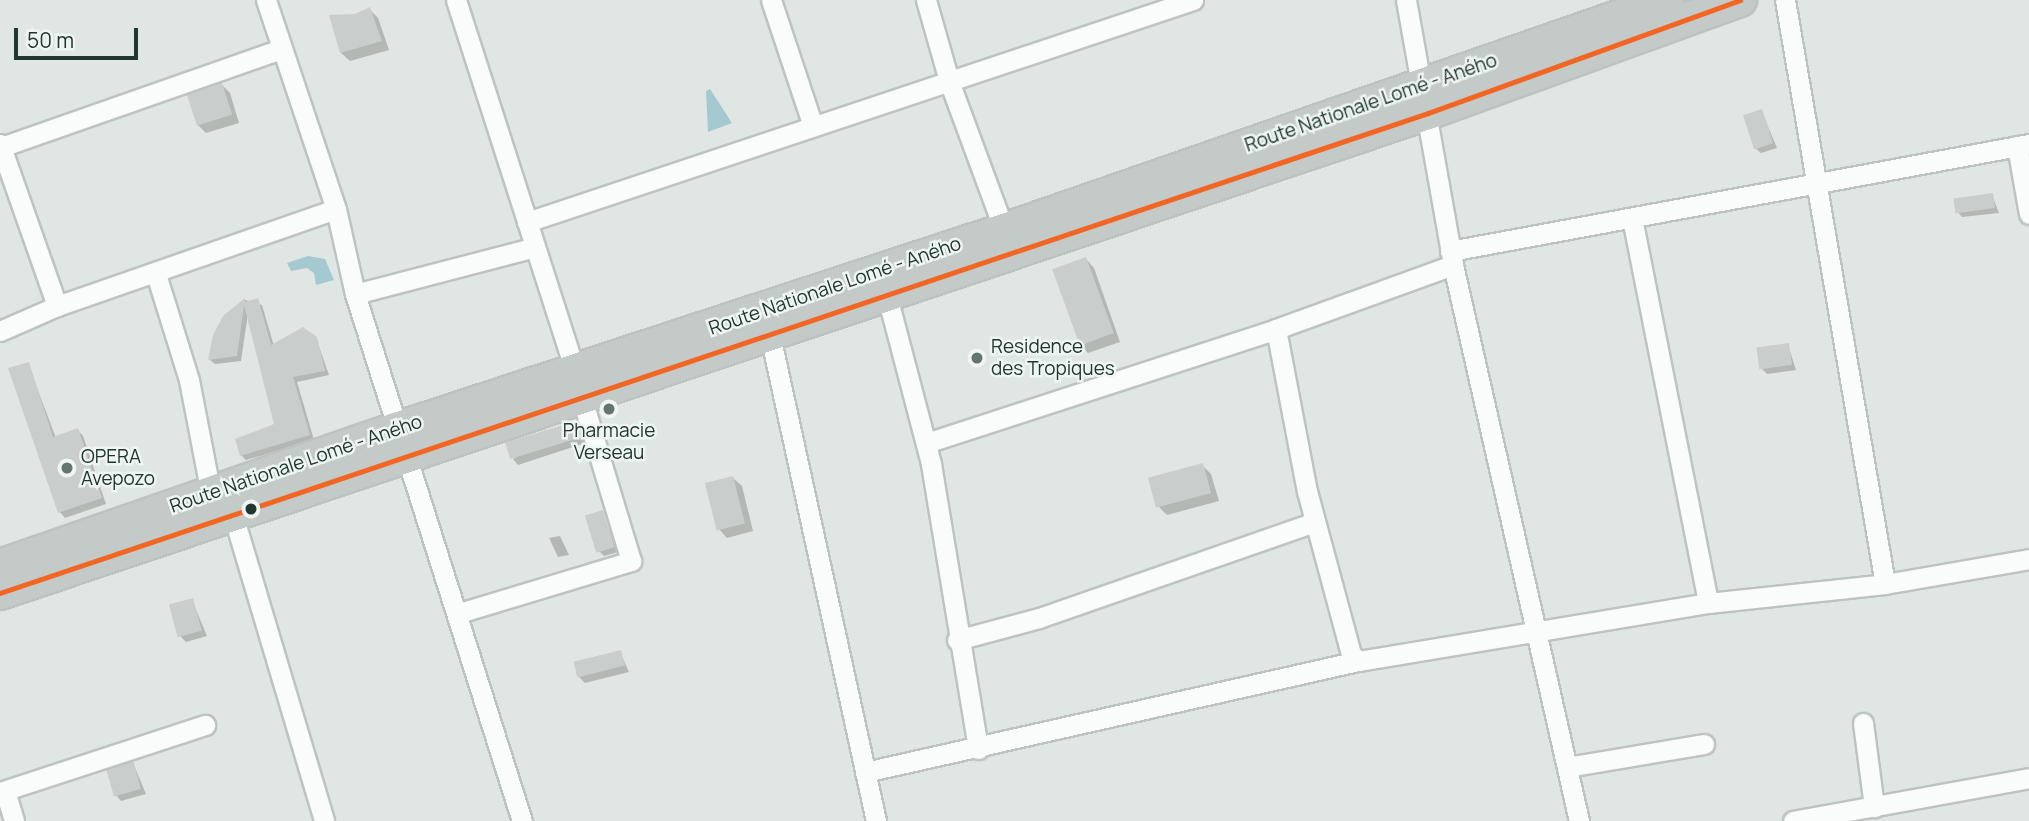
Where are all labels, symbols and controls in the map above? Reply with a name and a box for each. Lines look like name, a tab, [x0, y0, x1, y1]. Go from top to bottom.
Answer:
scale bar	[18, 14, 142, 58]
text: 50 m	[27, 26, 74, 54]
street label: Route Nationale Lomé - Aného	[1242, 49, 1500, 157]
street label: Route Nationale Lomé - Aného	[706, 232, 964, 340]
place label: Residence des Tropiques	[991, 336, 1115, 380]
marker: Residence des Tropiques	[969, 350, 985, 366]
marker: Pharmacie Verseau	[601, 401, 617, 417]
street label: Route Nationale Lomé - Aného	[167, 410, 425, 518]
place label: Pharmacie Verseau	[563, 420, 655, 464]
place label: OPERA Avepozo	[81, 446, 155, 490]
marker: OPERA Avepozo	[59, 460, 75, 476]
unlabelled marker	[244, 502, 258, 516]

